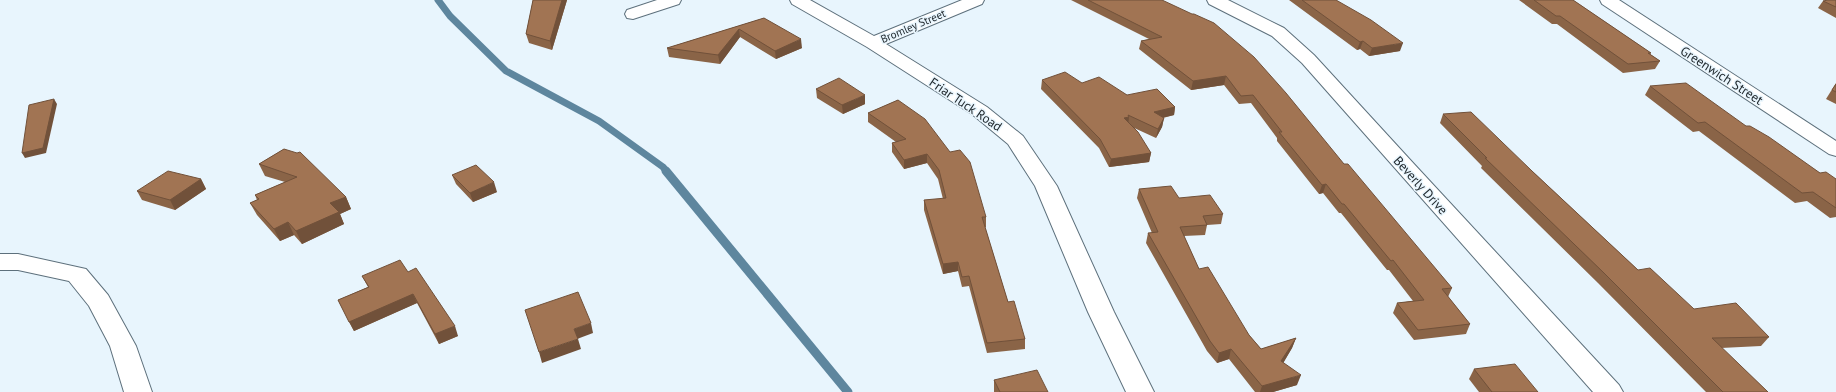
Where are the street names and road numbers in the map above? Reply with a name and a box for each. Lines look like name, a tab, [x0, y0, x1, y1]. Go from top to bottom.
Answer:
street label: Bromley Street	[878, 6, 948, 46]
street label: Greenwich Street	[1677, 42, 1767, 109]
street label: Friar Tuck Road	[926, 74, 1005, 135]
street label: Beverly Drive	[1390, 152, 1451, 218]

